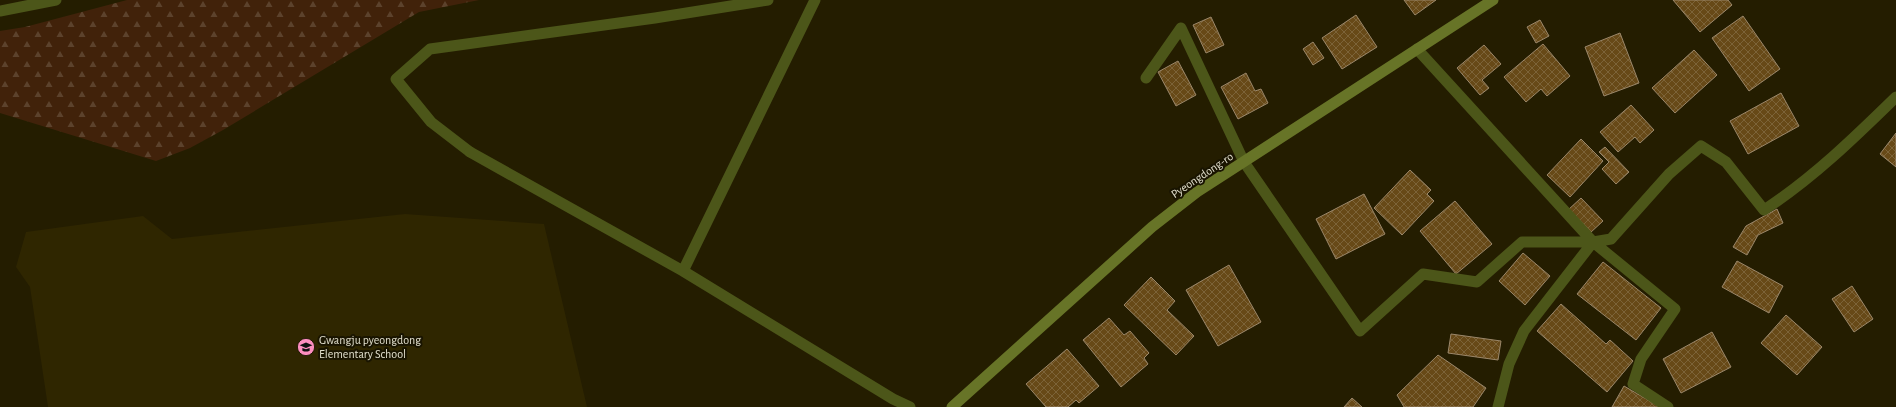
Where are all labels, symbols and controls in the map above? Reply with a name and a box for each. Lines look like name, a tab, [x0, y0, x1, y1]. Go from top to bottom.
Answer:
street label: Pyeongdong-ro	[1169, 150, 1236, 201]
place label: Gwangju pyeongdong Elementary School	[319, 334, 421, 361]
school or university icon: Gwangju pyeongdong Elementary School	[296, 337, 316, 357]

